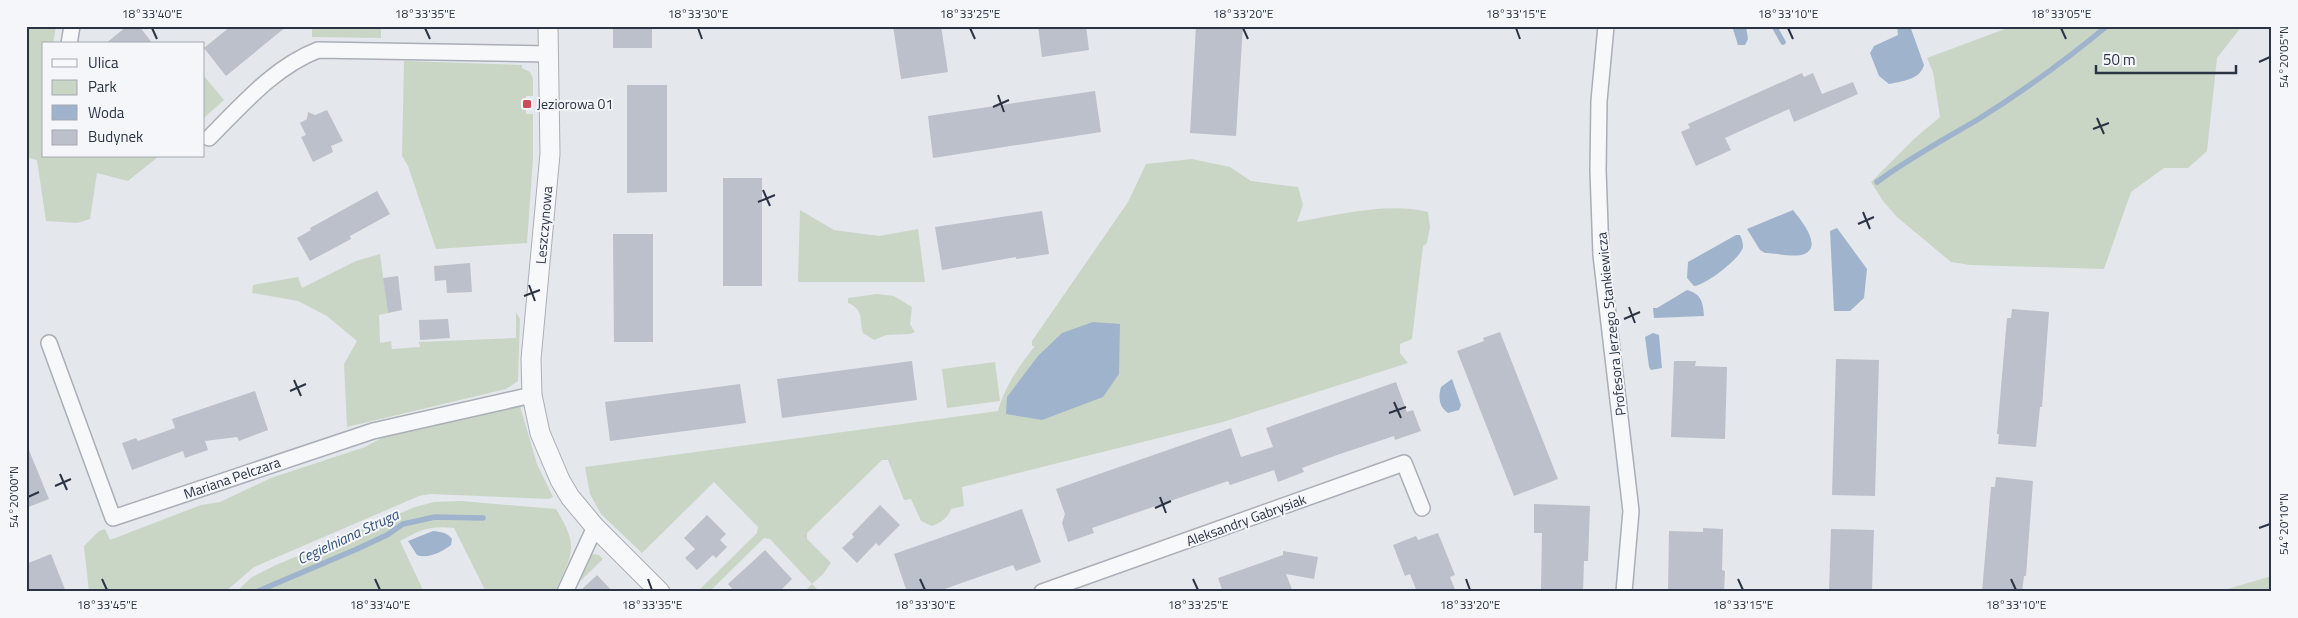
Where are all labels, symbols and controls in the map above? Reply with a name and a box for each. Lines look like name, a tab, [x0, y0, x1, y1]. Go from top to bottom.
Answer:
text: 18°33'40"E	[122, 4, 183, 23]
text: 18°33'35"E	[395, 4, 456, 23]
text: 18°33'30"E	[668, 4, 729, 23]
text: 18°33'25"E	[940, 4, 1001, 23]
text: 18°33'20"E	[1213, 4, 1274, 23]
text: 18°33'15"E	[1486, 4, 1547, 23]
text: 18°33'10"E	[1758, 4, 1819, 23]
text: 18°33'05"E	[2031, 4, 2092, 23]
text: 54°20'05"N	[2274, 26, 2293, 88]
legend	[42, 42, 205, 158]
scale bar	[2096, 42, 2236, 74]
text: 50 m	[2103, 48, 2136, 71]
text: Ulica	[88, 51, 119, 74]
text: Park	[88, 75, 117, 98]
place label: Jeziorowa 01	[537, 93, 613, 114]
marker: Jeziorowa 01	[521, 98, 533, 110]
text: Woda	[88, 101, 125, 124]
text: Budynek	[88, 125, 143, 148]
street label: Leszczynowa	[530, 185, 557, 265]
street label: Profesora Jerzego Stankiewicza	[1590, 231, 1631, 417]
street label: Mariana Pelczara	[181, 451, 283, 504]
text: 54°20'00"N	[4, 466, 23, 528]
street label: Aleksandry Gabrysiak	[1183, 488, 1309, 551]
text: 54°20'10"N	[2274, 493, 2293, 555]
water label: Cegielniana Struga	[293, 502, 404, 570]
text: 18°33'45"E	[77, 595, 138, 614]
text: 18°33'40"E	[350, 595, 411, 614]
text: 18°33'35"E	[622, 595, 683, 614]
text: 18°33'30"E	[895, 595, 956, 614]
text: 18°33'25"E	[1168, 595, 1229, 614]
text: 18°33'20"E	[1440, 595, 1501, 614]
text: 18°33'15"E	[1713, 595, 1774, 614]
text: 18°33'10"E	[1986, 595, 2047, 614]

